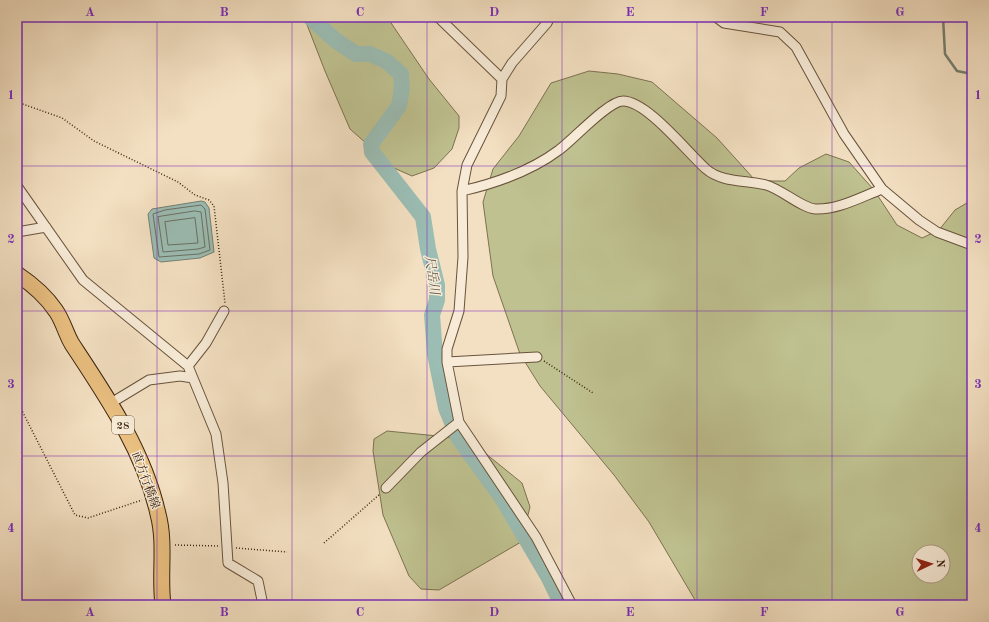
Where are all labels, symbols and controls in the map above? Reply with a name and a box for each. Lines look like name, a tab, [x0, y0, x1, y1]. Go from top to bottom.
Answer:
text: A	[85, 6, 95, 19]
text: B	[219, 6, 229, 19]
text: C	[356, 6, 364, 19]
text: D	[489, 6, 499, 19]
text: E	[626, 6, 635, 19]
text: F	[760, 6, 769, 19]
text: G	[895, 6, 905, 19]
text: 1	[7, 89, 15, 102]
text: 1	[974, 89, 982, 102]
text: 2	[7, 233, 15, 246]
text: 2	[974, 233, 982, 246]
water label: 尺岳川	[422, 255, 442, 297]
text: 3	[7, 378, 15, 391]
text: 3	[974, 378, 982, 391]
road number: 28	[112, 416, 134, 434]
street label: 直方行橋線	[129, 449, 163, 511]
text: 4	[7, 522, 15, 535]
text: 4	[974, 522, 982, 535]
north arrow	[911, 544, 951, 584]
text: N	[934, 559, 945, 569]
text: A	[85, 606, 95, 619]
text: B	[219, 606, 229, 619]
text: C	[356, 606, 364, 619]
text: D	[489, 606, 499, 619]
text: E	[626, 606, 635, 619]
text: F	[760, 606, 769, 619]
text: G	[895, 606, 905, 619]

